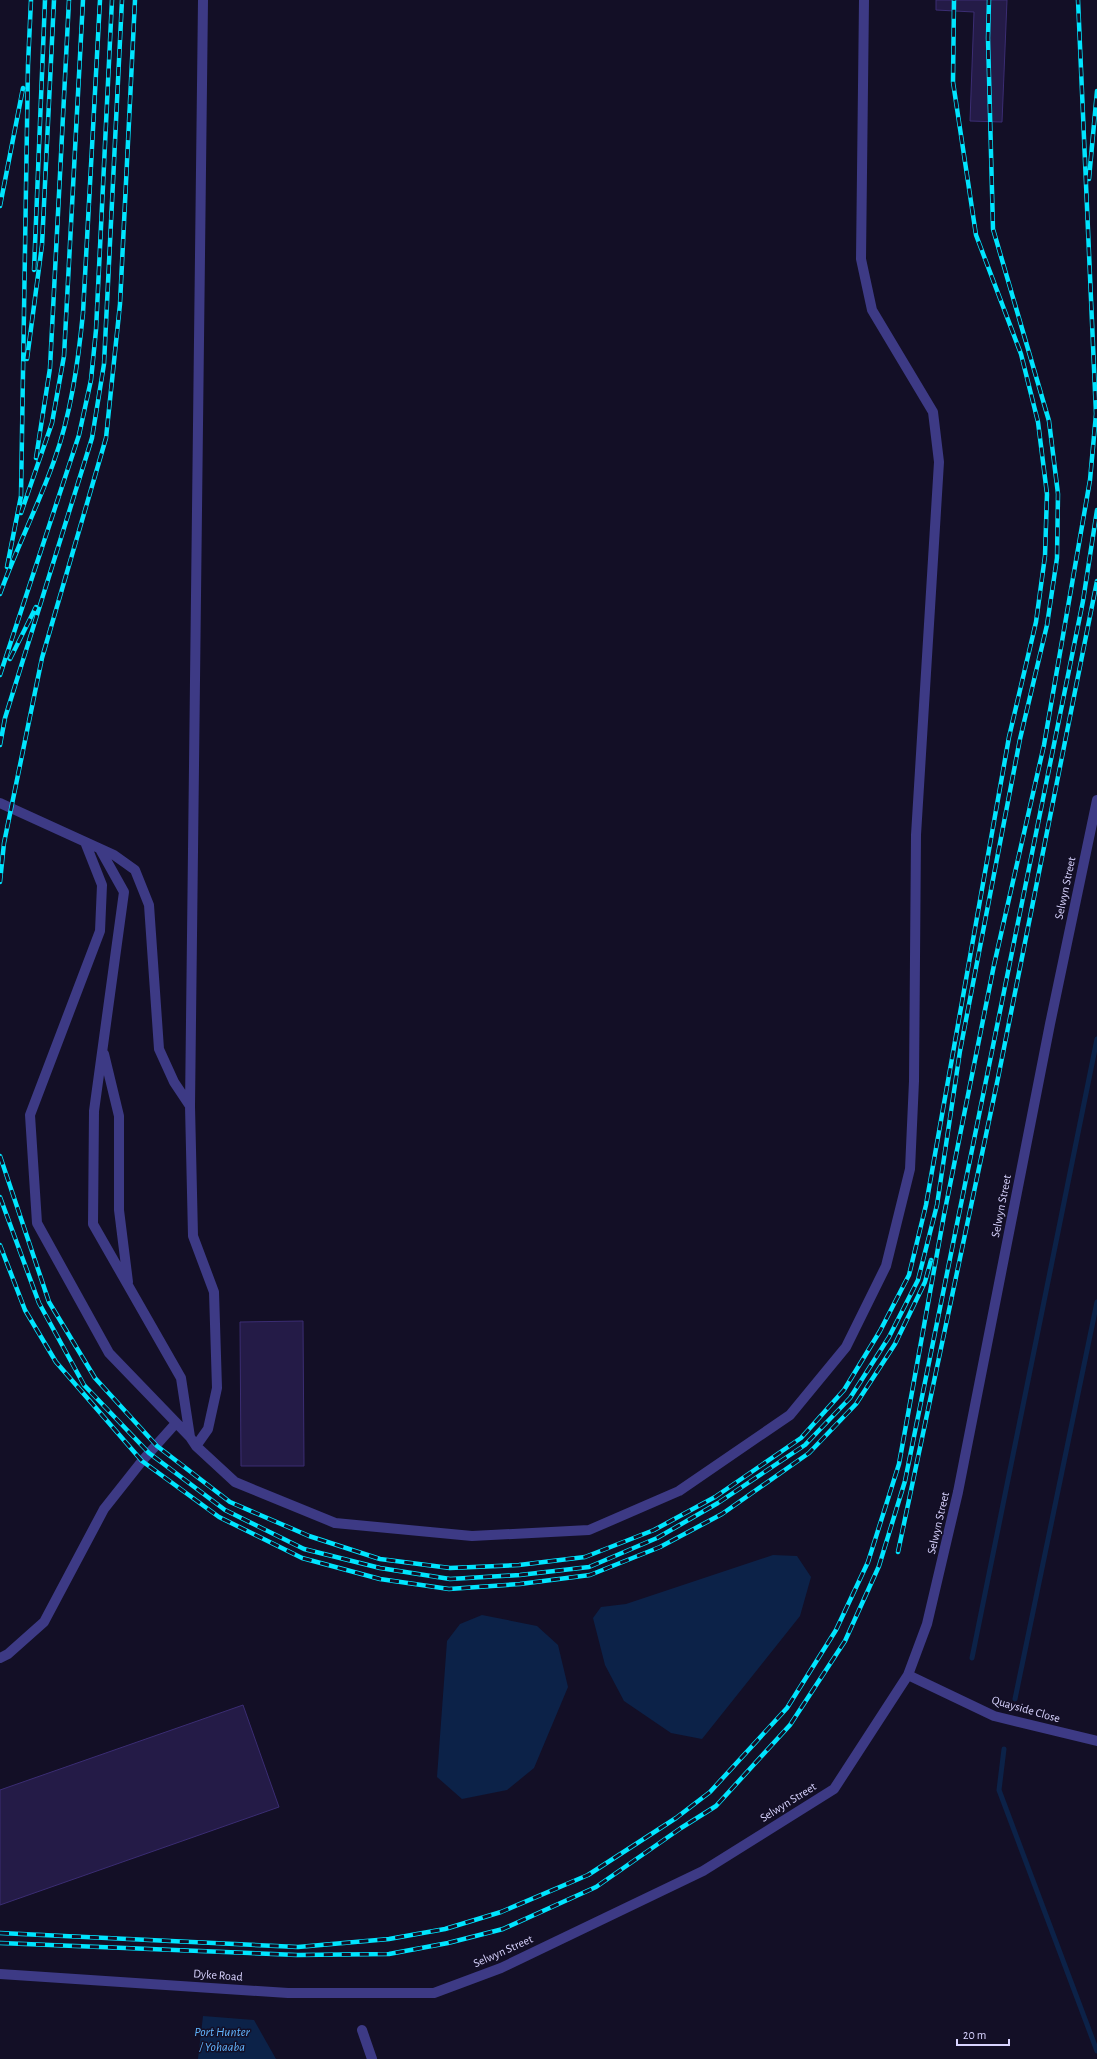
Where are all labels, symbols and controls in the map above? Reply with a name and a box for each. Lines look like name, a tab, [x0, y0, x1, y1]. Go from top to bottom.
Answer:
street label: Selwyn Street	[1053, 856, 1078, 921]
street label: Selwyn Street	[989, 1174, 1014, 1239]
street label: Selwyn Street	[925, 1491, 952, 1556]
street label: Quayside Close	[990, 1694, 1062, 1725]
street label: Selwyn Street	[758, 1780, 819, 1825]
street label: Selwyn Street	[472, 1933, 535, 1970]
street label: Dyke Road	[193, 1967, 243, 1984]
scale bar	[957, 2021, 1009, 2047]
water label: Port Hunter / Yohaaba	[194, 2026, 251, 2054]
text: 20 m	[963, 2029, 986, 2041]

